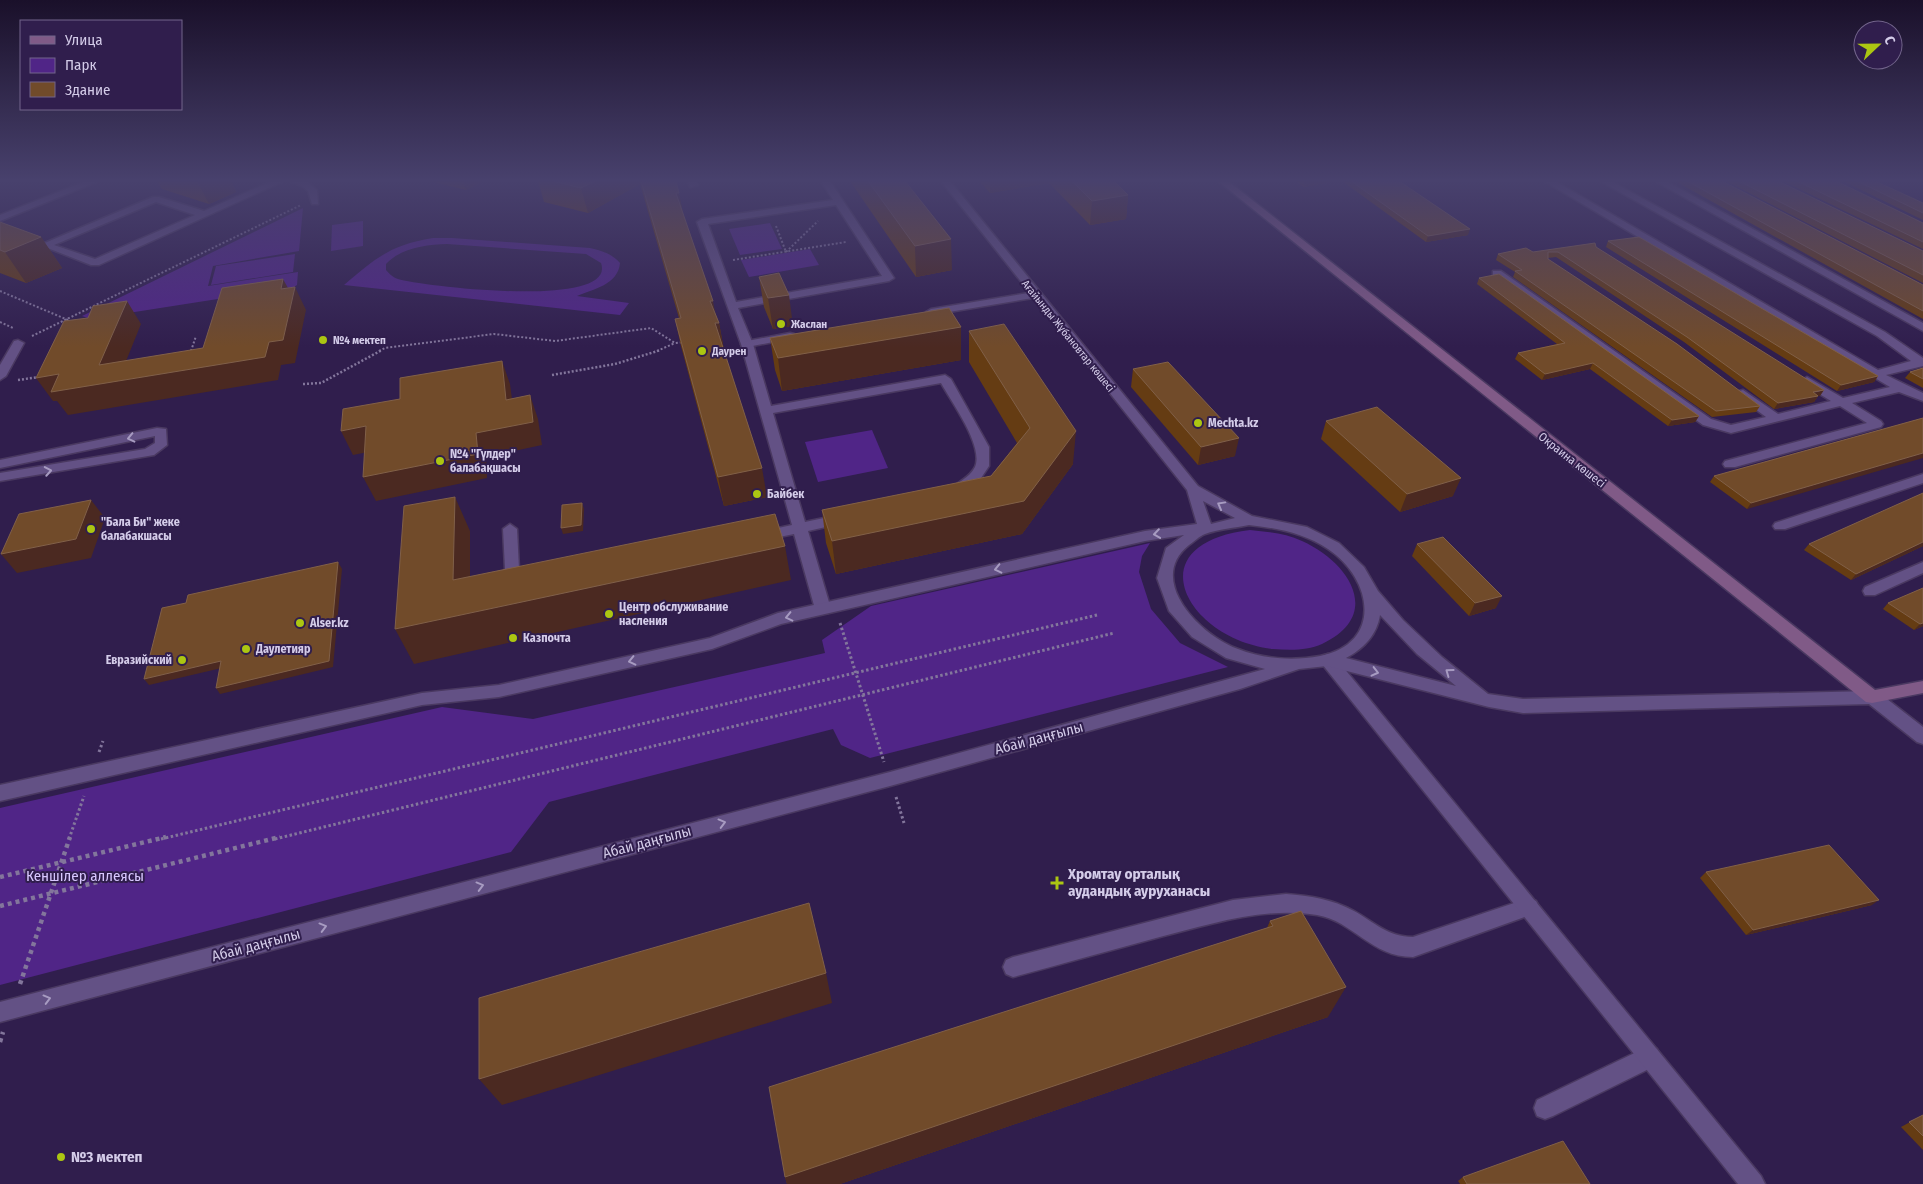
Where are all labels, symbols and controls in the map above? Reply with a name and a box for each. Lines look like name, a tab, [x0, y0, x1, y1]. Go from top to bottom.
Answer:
legend	[20, 20, 182, 110]
north arrow	[1853, 20, 1903, 70]
text: Улица	[64, 31, 103, 49]
text: С	[1880, 34, 1899, 48]
text: Парк	[65, 56, 96, 74]
text: Здание	[65, 81, 111, 99]
street label: Ағайынды Жұбановтар көшесі	[1019, 277, 1117, 395]
marker: Жаслан	[775, 318, 787, 330]
place label: Жаслан	[790, 318, 827, 331]
marker: №4 мектеп	[317, 334, 329, 346]
place label: №4 мектеп	[333, 334, 386, 347]
marker: Даурен	[696, 345, 708, 357]
place label: Даурен	[711, 345, 746, 358]
place label: Mechta.kz	[1208, 416, 1258, 430]
marker: Mechta.kz	[1192, 417, 1204, 429]
street label: Окраина көшесі	[1536, 429, 1608, 491]
one-way arrow	[126, 432, 135, 443]
place label: №4 "Гүлдер" балабақшасы	[450, 447, 521, 475]
marker: №4 "Гүлдер" балабақшасы	[434, 455, 446, 467]
one-way arrow	[44, 466, 53, 476]
place label: Байбек	[767, 487, 805, 501]
marker: Байбек	[751, 488, 763, 500]
one-way arrow	[1217, 501, 1226, 511]
place label: "Бала Би" жеке балабакшасы	[101, 515, 180, 543]
marker: "Бала Би" жеке балабакшасы	[85, 523, 97, 535]
one-way arrow	[1153, 528, 1161, 539]
one-way arrow	[994, 563, 1003, 574]
place label: Центр обслуживание насления	[619, 600, 728, 628]
marker: Центр обслуживание насления	[603, 608, 615, 620]
one-way arrow	[784, 611, 793, 622]
place label: Alser.kz	[309, 616, 348, 630]
marker: Alser.kz	[294, 617, 306, 629]
place label: Казпочта	[523, 631, 571, 645]
marker: Казпочта	[507, 632, 519, 644]
place label: Даулетияр	[255, 642, 311, 656]
marker: Даулетияр	[240, 643, 252, 655]
place label: Евразийский	[106, 653, 172, 667]
marker: Евразийский	[176, 654, 188, 666]
one-way arrow	[628, 655, 637, 666]
one-way arrow	[1370, 666, 1379, 677]
one-way arrow	[1446, 669, 1455, 678]
street label: Абай даңғылы	[993, 718, 1085, 758]
one-way arrow	[717, 818, 725, 828]
street label: Абай даңғылы	[601, 822, 693, 862]
place label: Хромтау орталық аудандық ауруханасы	[1067, 865, 1210, 900]
park label: Кеншілер аллеясы	[26, 867, 144, 885]
marker: Хромтау орталық аудандық ауруханасы	[1050, 876, 1064, 890]
one-way arrow	[476, 881, 485, 892]
one-way arrow	[318, 922, 327, 933]
street label: Абай даңғылы	[210, 925, 302, 965]
one-way arrow	[43, 995, 51, 1005]
place label: №3 мектеп	[71, 1148, 143, 1166]
marker: №3 мектеп	[55, 1151, 67, 1163]

